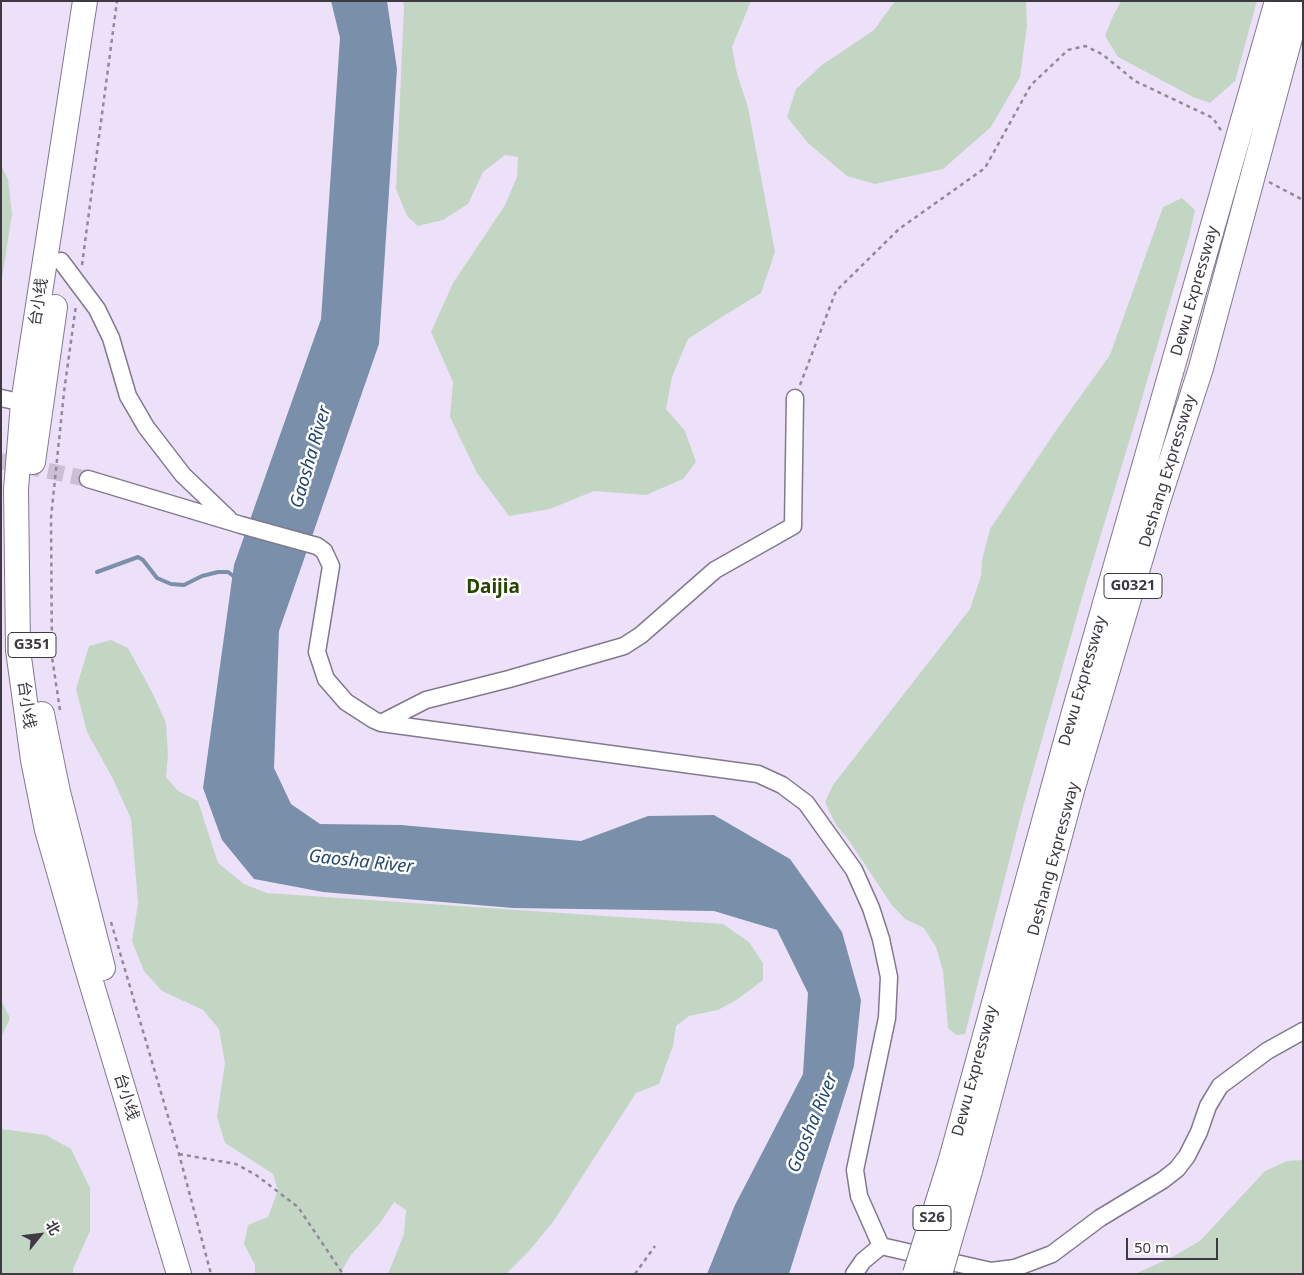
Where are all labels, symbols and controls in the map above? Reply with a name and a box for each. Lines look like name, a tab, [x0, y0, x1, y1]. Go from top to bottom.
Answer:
street label: Dewu Expressway	[1167, 224, 1223, 358]
street label: 台小线	[26, 277, 52, 327]
street label: Deshang Expressway	[1136, 392, 1200, 550]
water label: Gaosha River	[286, 403, 336, 511]
road number: G0321	[1104, 574, 1162, 598]
district label: Daijia	[466, 577, 520, 599]
street label: Dewu Expressway	[1055, 614, 1111, 748]
road number: G351	[8, 632, 56, 658]
street label: 台小线	[13, 680, 39, 730]
street label: Deshang Expressway	[1024, 780, 1084, 938]
water label: Gaosha River	[308, 846, 414, 878]
street label: Dewu Expressway	[948, 1004, 1002, 1138]
water label: Gaosha River	[783, 1070, 843, 1176]
street label: 台小线	[110, 1071, 142, 1123]
road number: S26	[913, 1206, 951, 1230]
north arrow	[15, 1210, 65, 1260]
text: 北	[42, 1217, 65, 1238]
scale bar	[1129, 1228, 1222, 1260]
text: 50 m	[1134, 1237, 1169, 1257]

